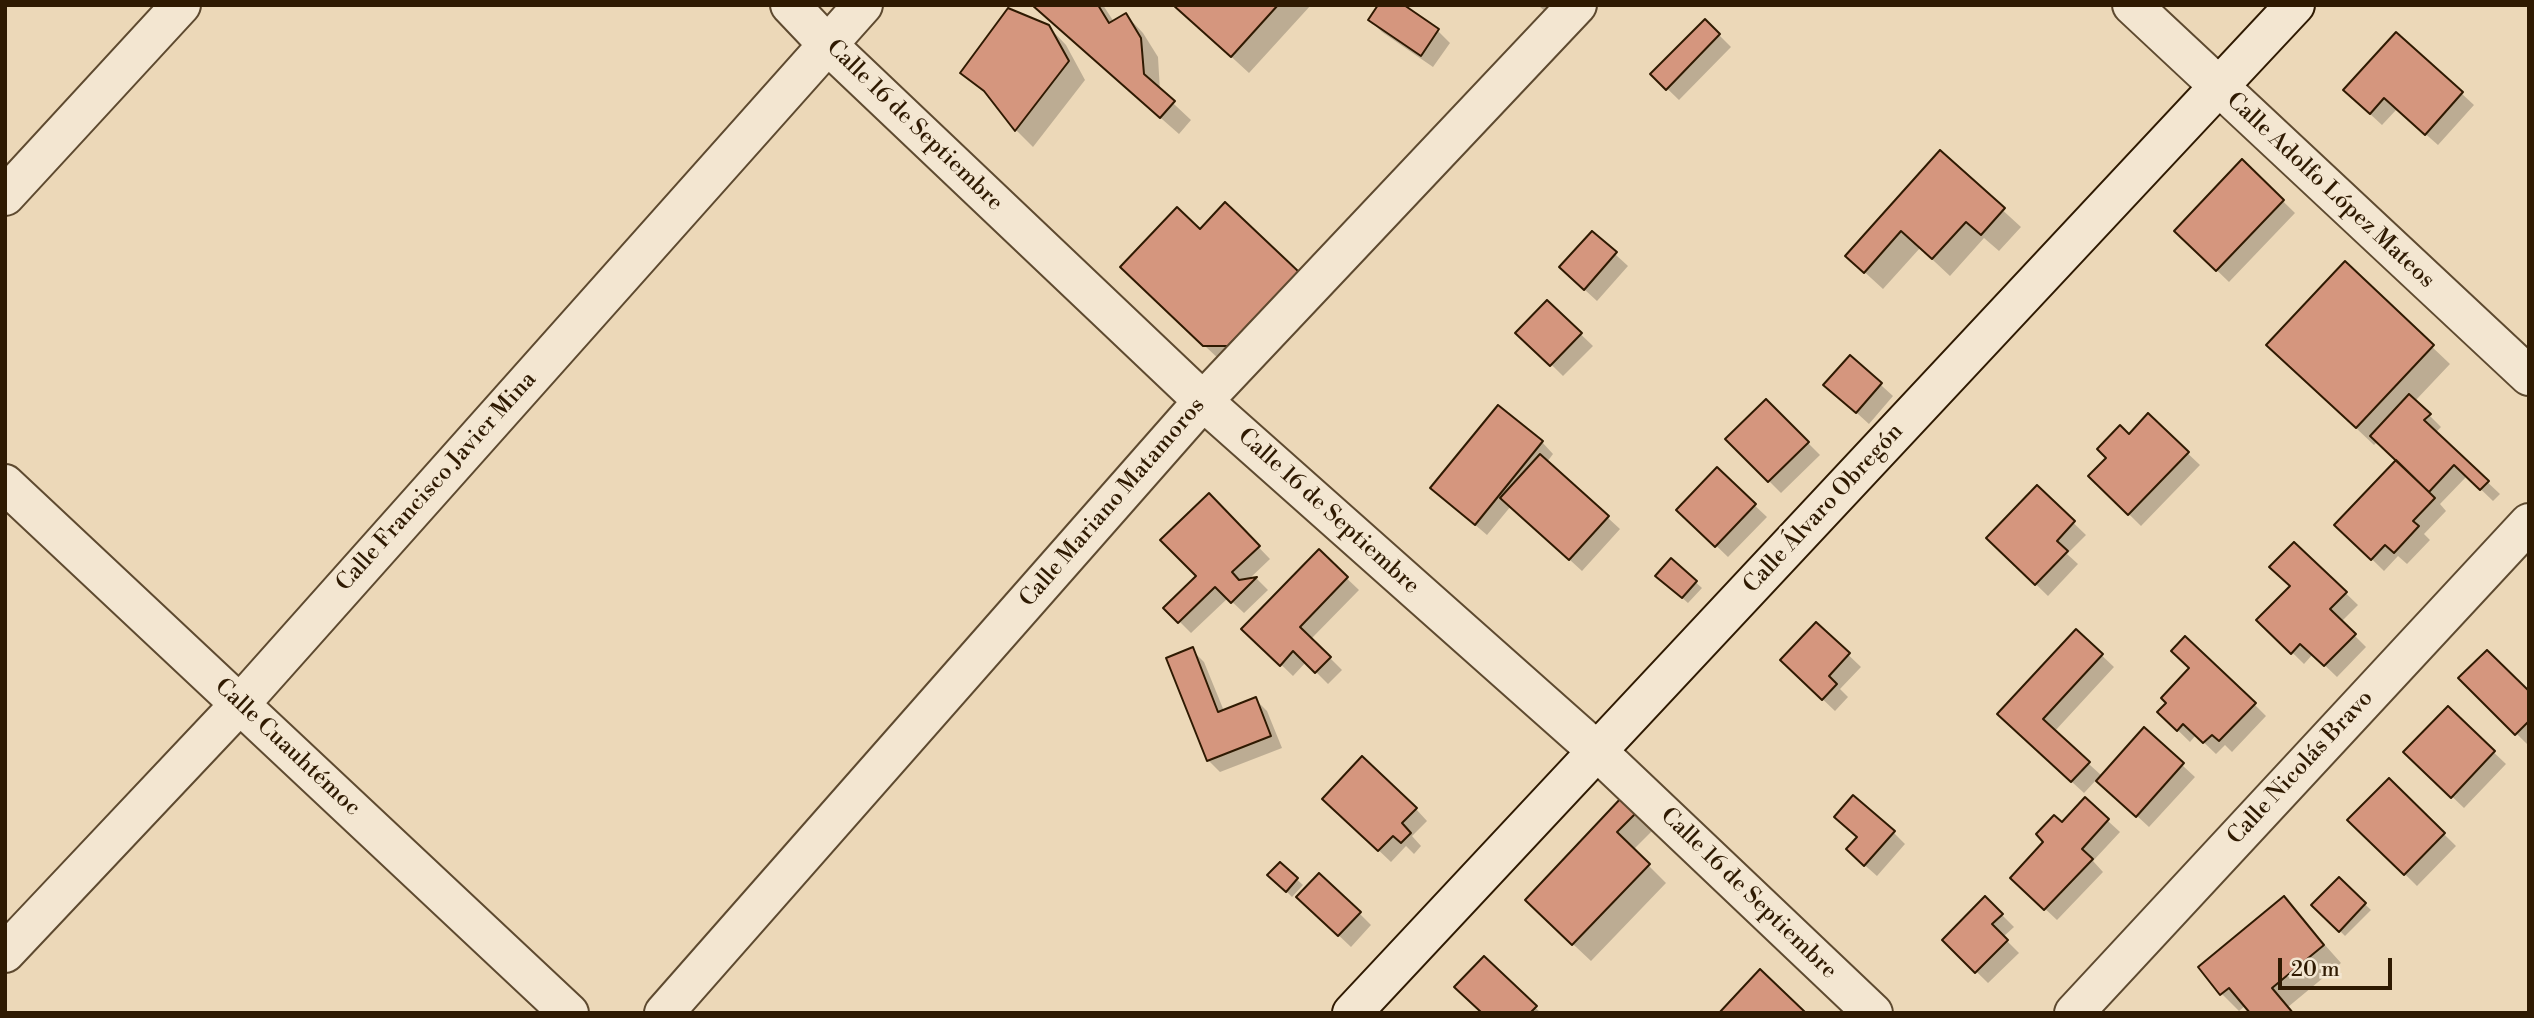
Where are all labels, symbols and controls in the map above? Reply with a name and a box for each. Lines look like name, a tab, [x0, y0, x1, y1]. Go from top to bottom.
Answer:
street label: Calle 16 de Septiembre	[820, 35, 1008, 217]
street label: Calle Adolfo López Mateos	[2220, 87, 2440, 295]
street label: Calle Francisco Javier Mina	[331, 367, 543, 597]
street label: Calle Mariano Matamoros	[1015, 393, 1211, 613]
street label: Calle Álvaro Obregón	[1738, 419, 1910, 599]
street label: Calle 16 de Septiembre	[1232, 423, 1424, 601]
street label: Calle Cuauhtémoc	[208, 673, 366, 823]
street label: Calle Nicolás Bravo	[2222, 685, 2380, 851]
street label: Calle 16 de Septiembre	[1654, 803, 1842, 985]
scale bar	[2282, 944, 2396, 988]
text: 20 m	[2291, 957, 2340, 983]

